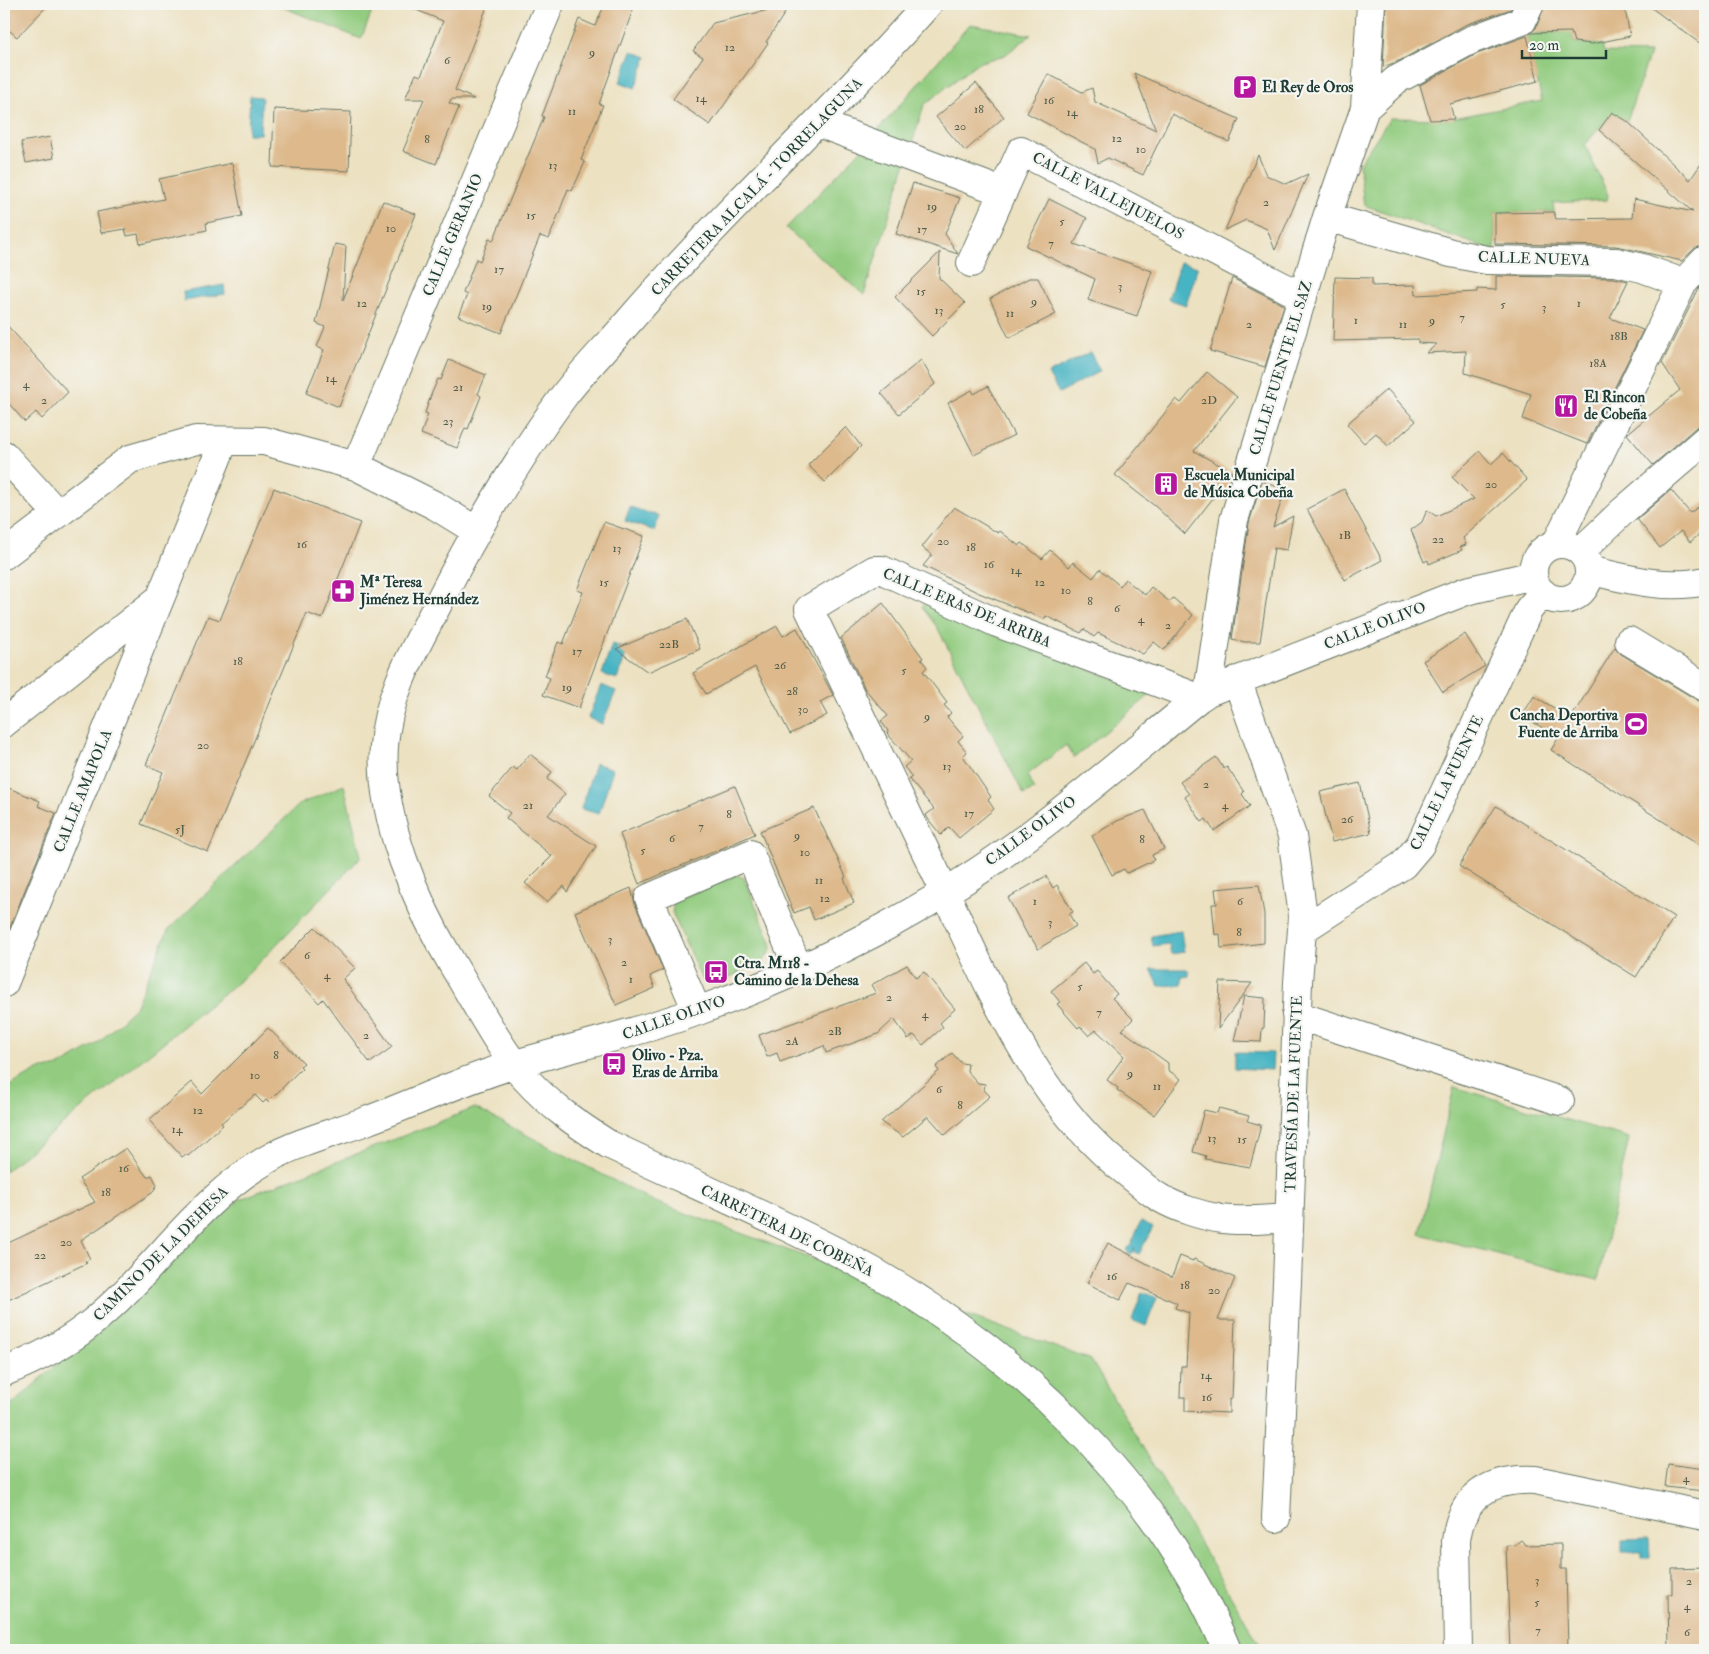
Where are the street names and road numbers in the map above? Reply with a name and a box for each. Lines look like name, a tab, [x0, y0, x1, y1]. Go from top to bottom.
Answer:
street label: CARRETERA ALCALÁ - TORRELAGUNA	[646, 72, 867, 300]
street label: CALLE VALLEJUELOS	[1028, 148, 1187, 245]
street label: CALLE GERANIO	[419, 171, 487, 299]
street label: CALLE NUEVA	[1478, 248, 1591, 270]
street label: CALLE FUENTE EL SAZ	[1245, 278, 1317, 458]
street label: CALLE ERAS DE ARRIBA	[880, 564, 1055, 652]
street label: CALLE OLIVO	[1321, 598, 1429, 654]
street label: CALLE LA FUENTE	[1406, 712, 1488, 854]
street label: CALLE AMAPOLA	[50, 726, 117, 855]
street label: CALLE OLIVO	[982, 792, 1080, 870]
street label: CALLE OLIVO	[620, 991, 728, 1045]
street label: TRAVESÍA DE LA FUENTE	[1280, 995, 1307, 1193]
street label: CARRETERA DE COBEÑA	[697, 1180, 878, 1281]
street label: CAMINO DE LA DEHESA	[89, 1182, 233, 1326]

